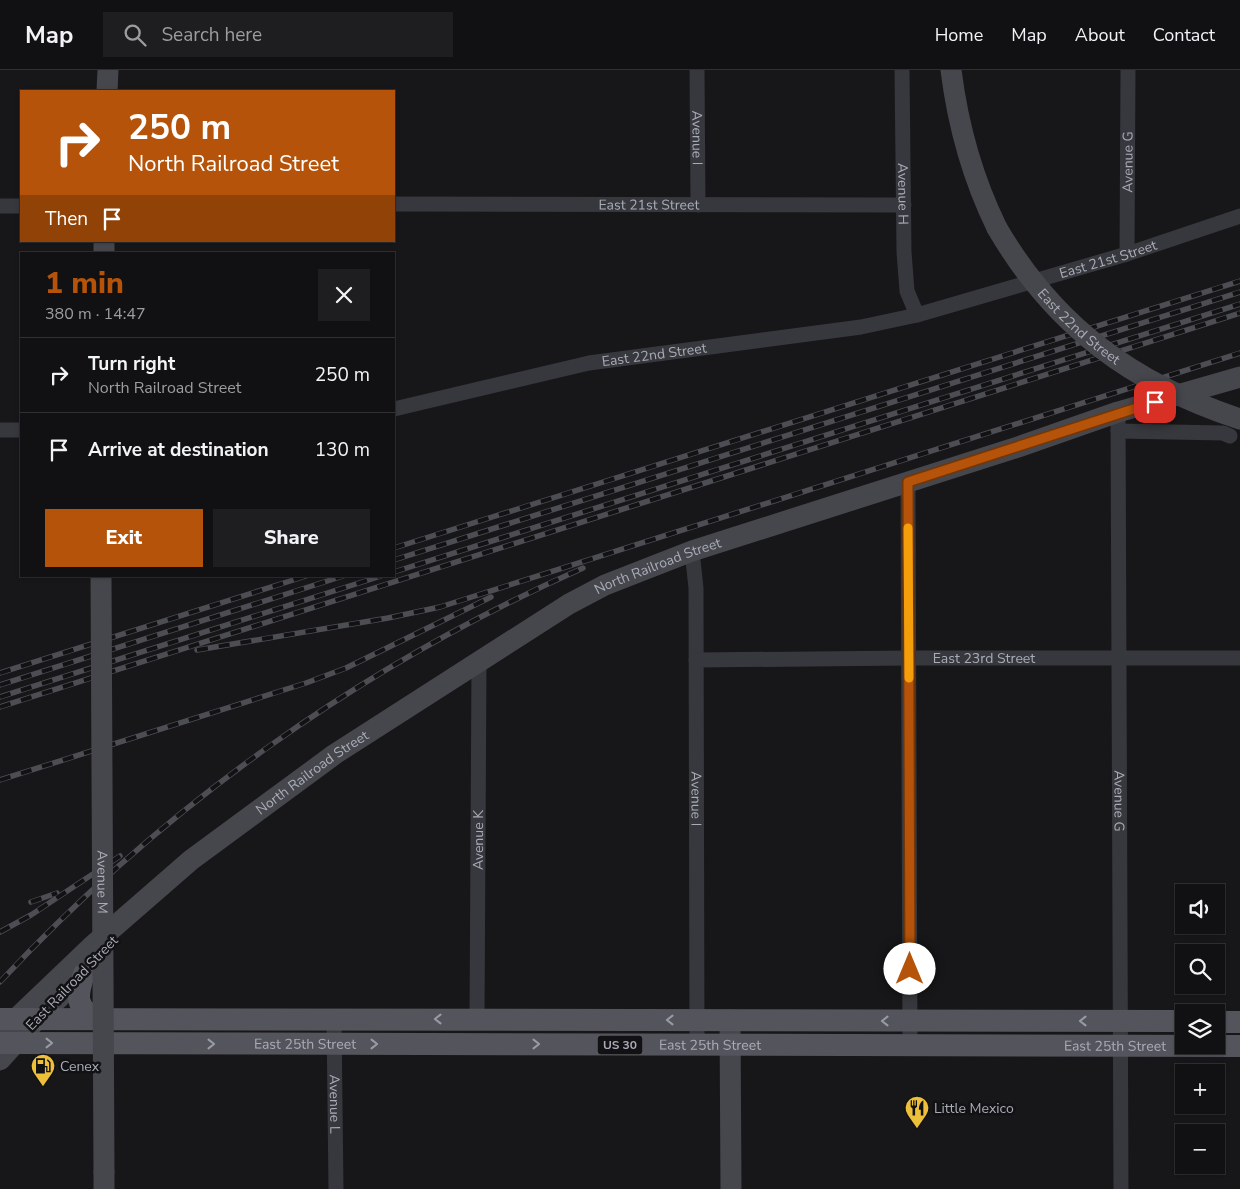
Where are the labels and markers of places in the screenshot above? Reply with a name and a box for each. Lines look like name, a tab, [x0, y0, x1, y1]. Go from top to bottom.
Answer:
pin	[1134, 381, 1176, 423]
fuel station icon: Cenex	[30, 1053, 56, 1087]
place label: Cenex	[60, 1057, 100, 1076]
restaurant icon: Little Mexico	[904, 1095, 930, 1129]
place label: Little Mexico	[934, 1099, 1014, 1118]

